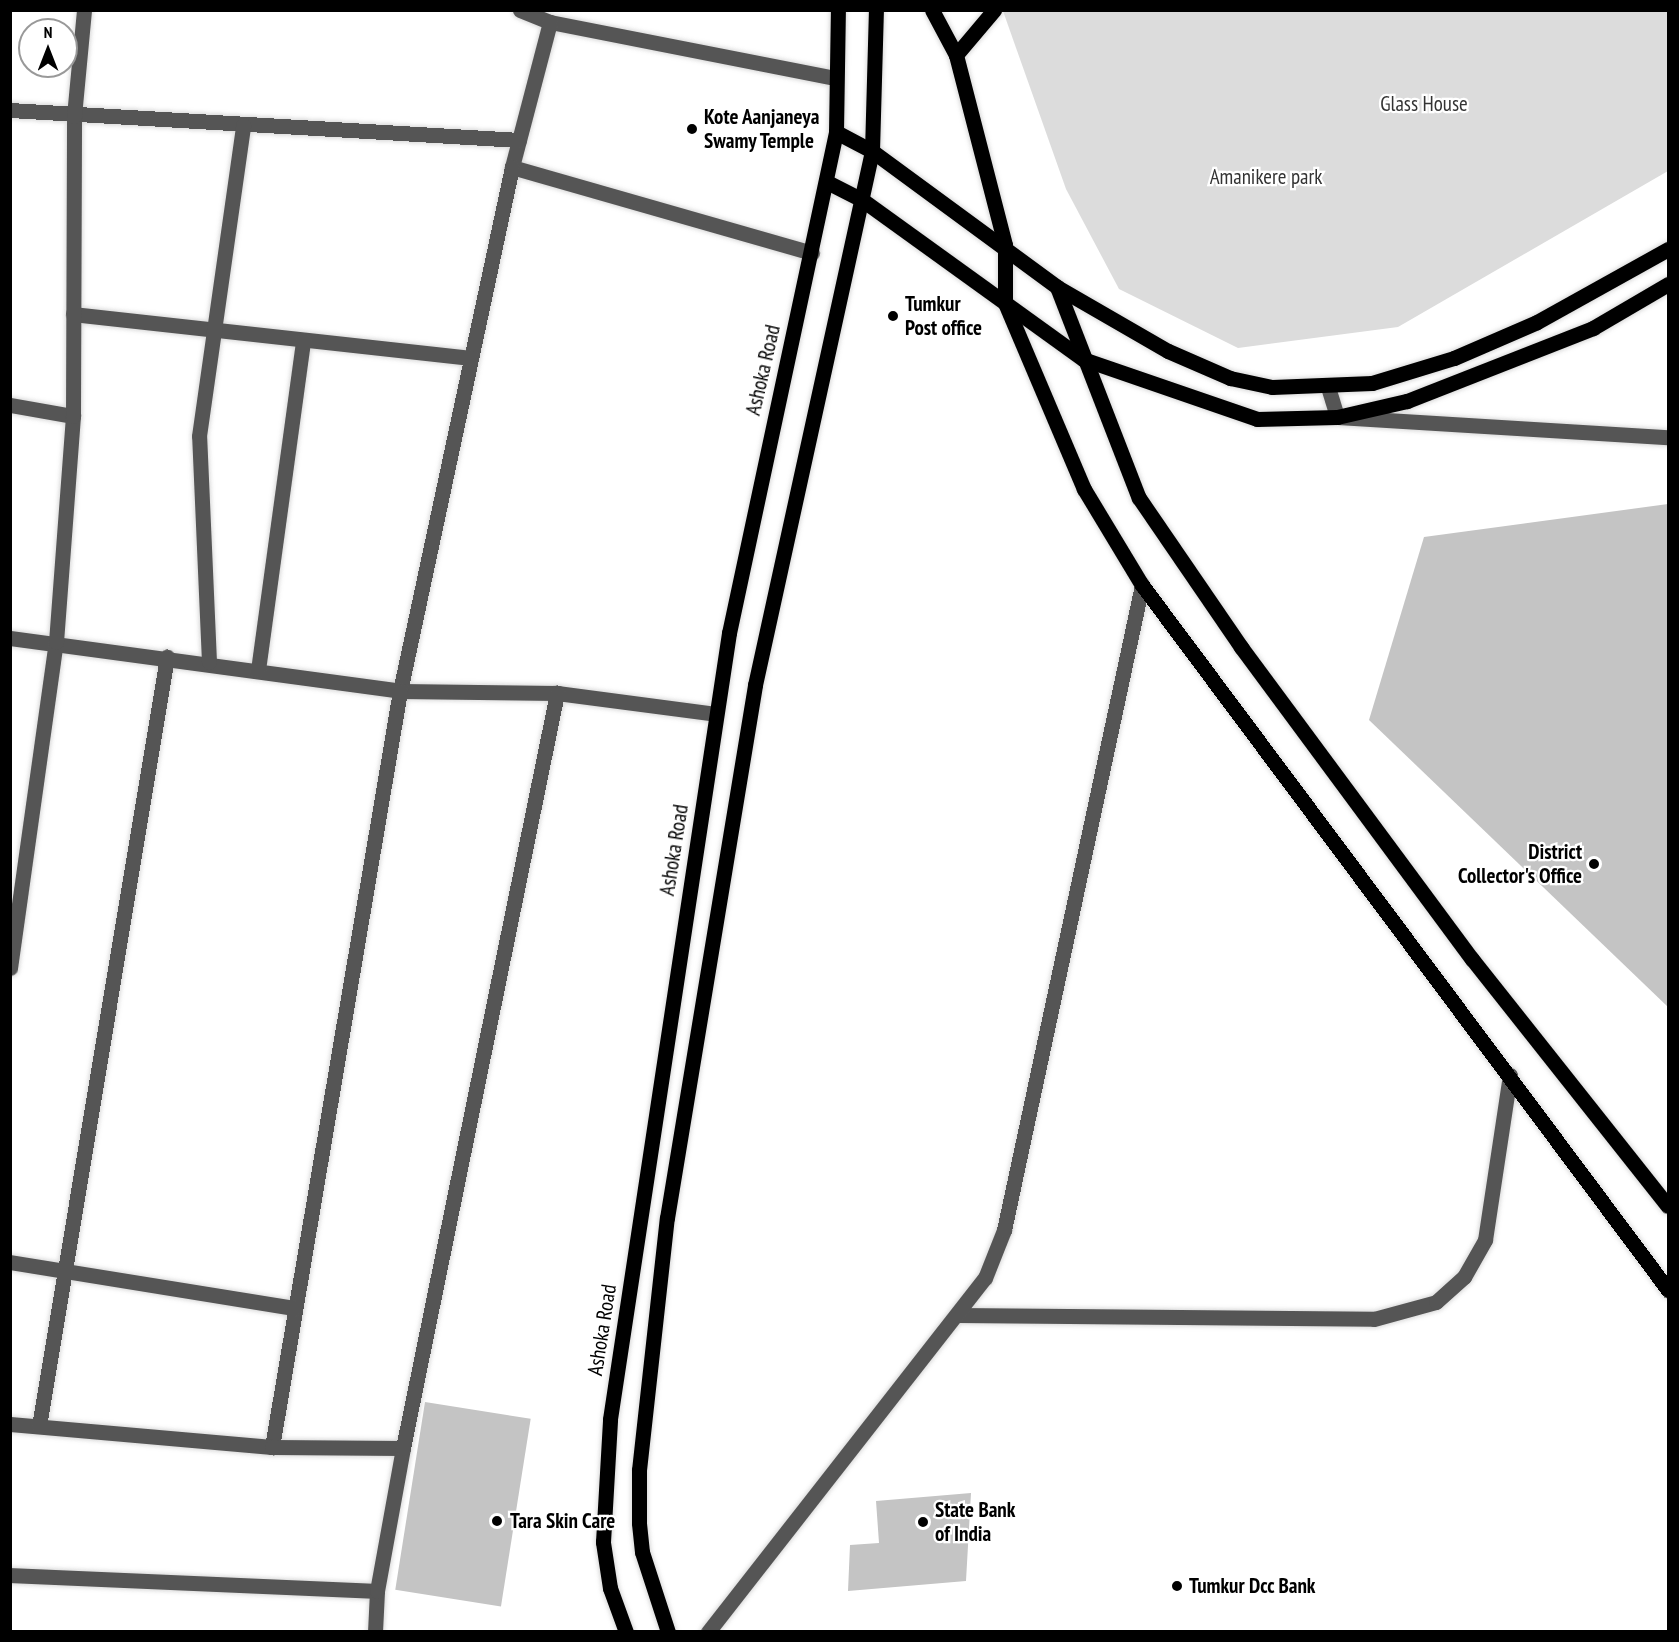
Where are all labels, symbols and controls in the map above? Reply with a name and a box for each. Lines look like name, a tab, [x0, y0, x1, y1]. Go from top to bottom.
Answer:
north arrow	[18, 18, 78, 78]
text: N	[44, 22, 52, 42]
park label: Glass House	[1380, 91, 1468, 117]
place label: Kote Aanjaneya Swamy Temple	[704, 104, 820, 154]
marker: Kote Aanjaneya Swamy Temple	[685, 122, 699, 136]
park label: Amanikere park	[1210, 164, 1322, 190]
place label: Tumkur Post office	[905, 291, 982, 341]
marker: Tumkur Post office	[886, 309, 900, 323]
street label: Ashoka Road	[740, 322, 786, 418]
street label: Ashoka Road	[654, 803, 694, 897]
place label: District Collector's Office	[1458, 839, 1582, 889]
marker: District Collector's Office	[1587, 857, 1601, 871]
street label: Ashoka Road	[582, 1283, 622, 1377]
place label: State Bank of India	[935, 1497, 1015, 1547]
place label: Tara Skin Care	[510, 1508, 616, 1534]
marker: Tara Skin Care	[488, 1512, 506, 1530]
marker: State Bank of India	[916, 1515, 930, 1529]
place label: Tumkur Dcc Bank	[1189, 1573, 1316, 1599]
marker: Tumkur Dcc Bank	[1170, 1579, 1184, 1593]

